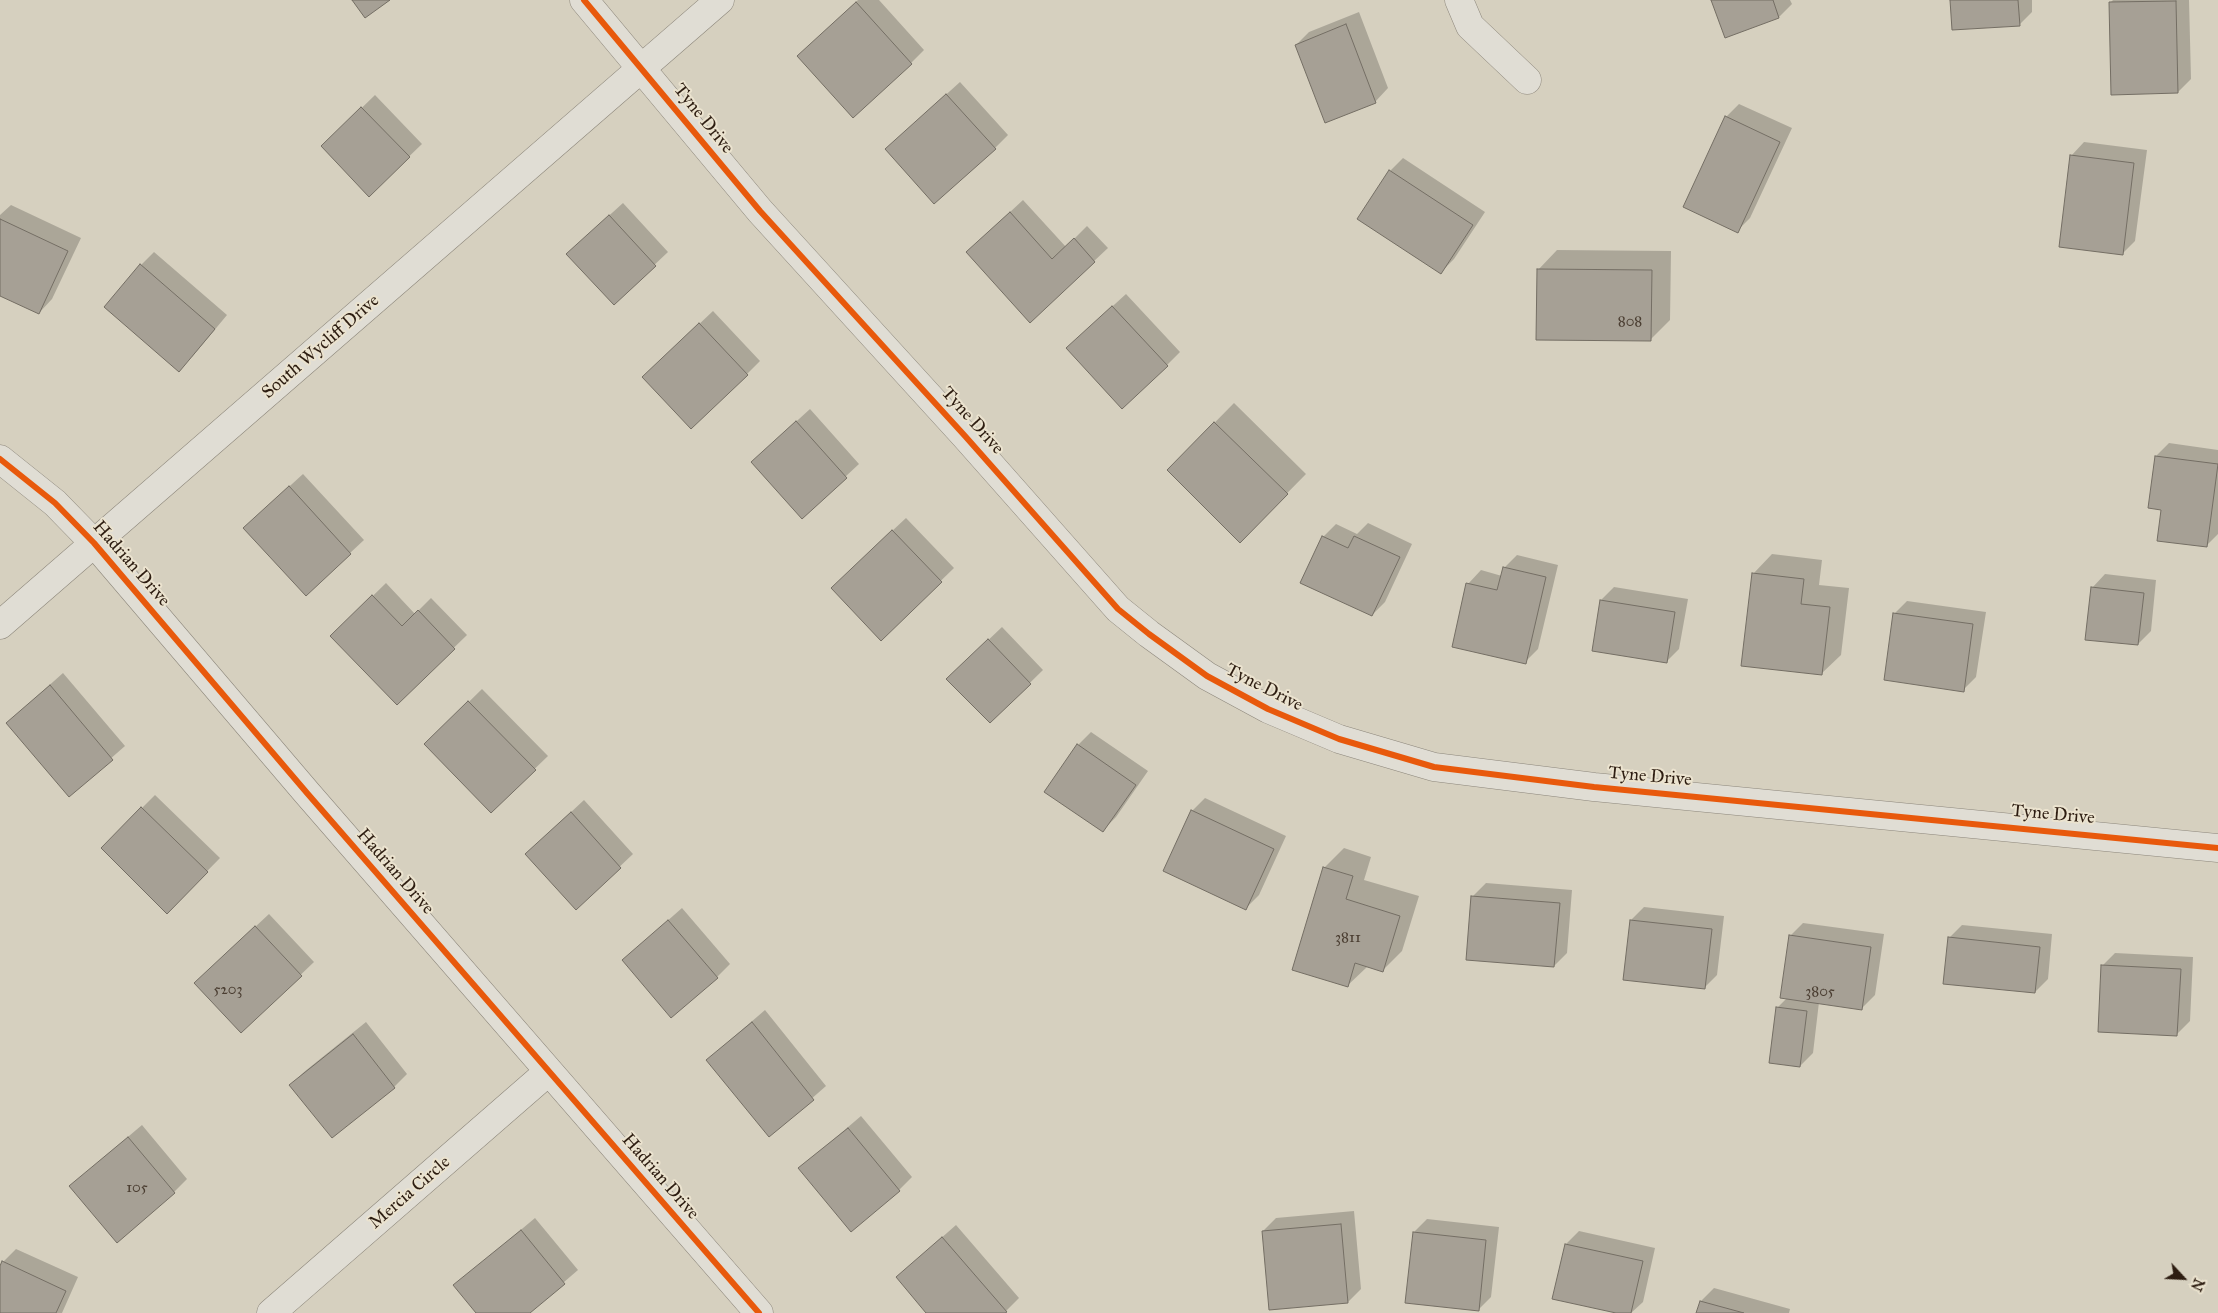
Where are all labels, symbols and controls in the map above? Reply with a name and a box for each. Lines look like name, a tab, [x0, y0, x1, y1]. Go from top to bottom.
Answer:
street label: Tyne Drive	[668, 80, 738, 158]
street label: South Wycliff Drive	[258, 290, 384, 404]
house number: 808	[1618, 313, 1642, 331]
street label: Tyne Drive	[936, 383, 1008, 459]
street label: Hadrian Drive	[88, 517, 174, 611]
street label: Tyne Drive	[1222, 659, 1306, 717]
street label: Tyne Drive	[1607, 763, 1693, 791]
street label: Tyne Drive	[2010, 801, 2096, 829]
street label: Hadrian Drive	[352, 825, 438, 919]
house number: 3811	[1335, 929, 1361, 947]
house number: 5203	[213, 981, 243, 999]
house number: 3805	[1805, 983, 1835, 1001]
street label: Hadrian Drive	[617, 1130, 703, 1224]
street label: Mercia Circle	[365, 1152, 455, 1234]
house number: 105	[126, 1179, 148, 1197]
north arrow	[2158, 1253, 2208, 1303]
text: N	[2187, 1276, 2207, 1294]

